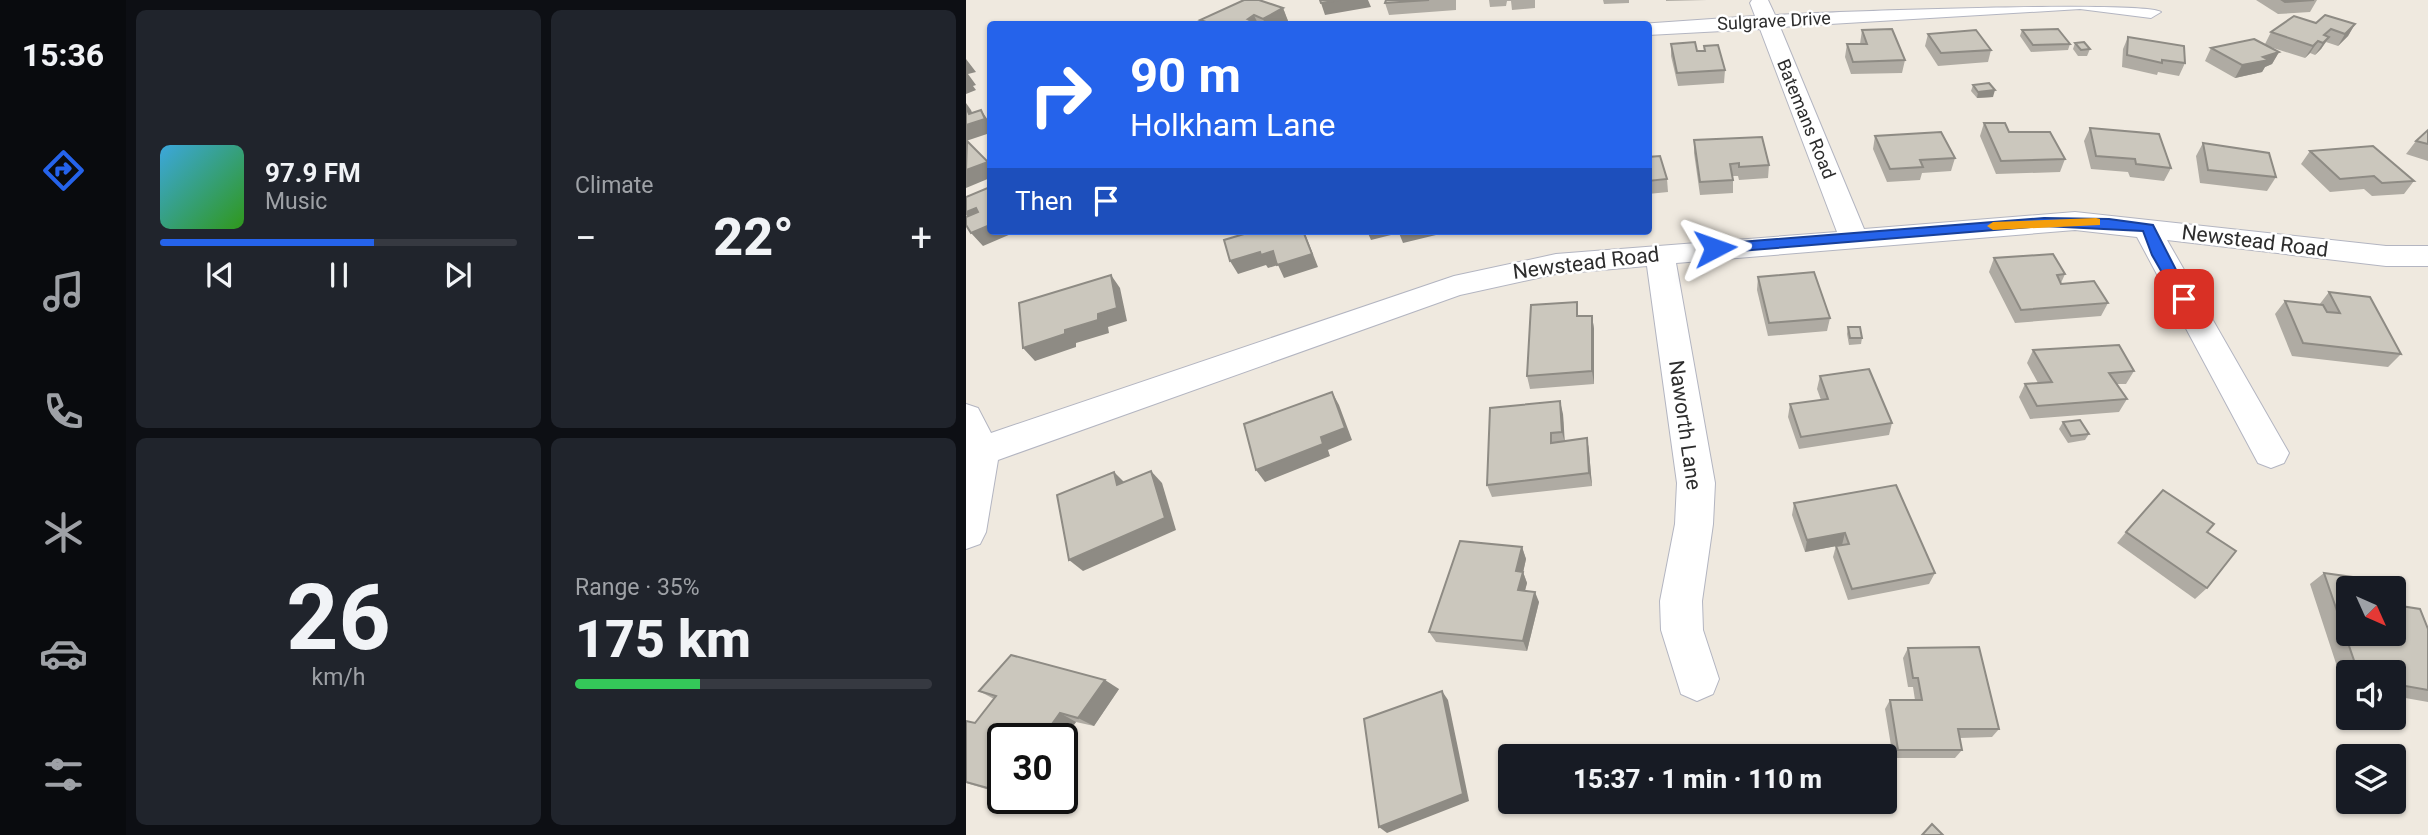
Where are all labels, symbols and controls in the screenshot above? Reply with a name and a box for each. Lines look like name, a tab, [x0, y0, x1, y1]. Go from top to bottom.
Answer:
street label: Sulgrave Drive	[1717, 7, 1831, 34]
text: 15:36	[22, 36, 104, 74]
text: 90 m	[1130, 47, 1241, 104]
icon: right	[1015, 49, 1106, 140]
street label: Batemans Road	[1773, 56, 1840, 182]
text: Holkham Lane	[1130, 106, 1335, 144]
icon: directions	[39, 146, 88, 195]
text: 97.9 FM	[265, 158, 361, 188]
text: Climate	[575, 172, 654, 199]
icon: arrive	[1087, 182, 1125, 220]
text: Then	[1015, 186, 1073, 216]
text: Music	[265, 188, 327, 215]
text: 22°	[713, 207, 794, 268]
position arrow	[1678, 211, 1752, 285]
text: −	[575, 216, 597, 260]
text: +	[910, 216, 932, 260]
street label: Newstead Road	[2180, 220, 2330, 262]
street label: Newstead Road	[1511, 242, 1661, 284]
icon: previous	[201, 256, 239, 294]
icon: pause	[320, 256, 358, 294]
icon: next	[439, 256, 477, 294]
icon: music	[39, 267, 88, 316]
pin	[2154, 269, 2214, 329]
icon: arrive	[2165, 280, 2203, 318]
street label: Naworth Lane	[1664, 359, 1706, 491]
icon: phone	[39, 387, 88, 436]
icon: climate	[39, 508, 88, 557]
text: 26	[286, 565, 391, 671]
text: Range · 35%	[575, 574, 700, 601]
north arrow	[2336, 576, 2406, 646]
map controls	[2336, 576, 2406, 814]
text: 175 km	[575, 609, 751, 670]
icon: car	[39, 629, 88, 678]
button: sound	[2336, 660, 2406, 730]
text: km/h	[312, 664, 366, 691]
speed limit sign: 30	[987, 723, 1078, 814]
button: layers	[2336, 744, 2406, 814]
icon: filters	[39, 750, 88, 799]
text: 15:37 · 1 min · 110 m	[1573, 764, 1822, 794]

